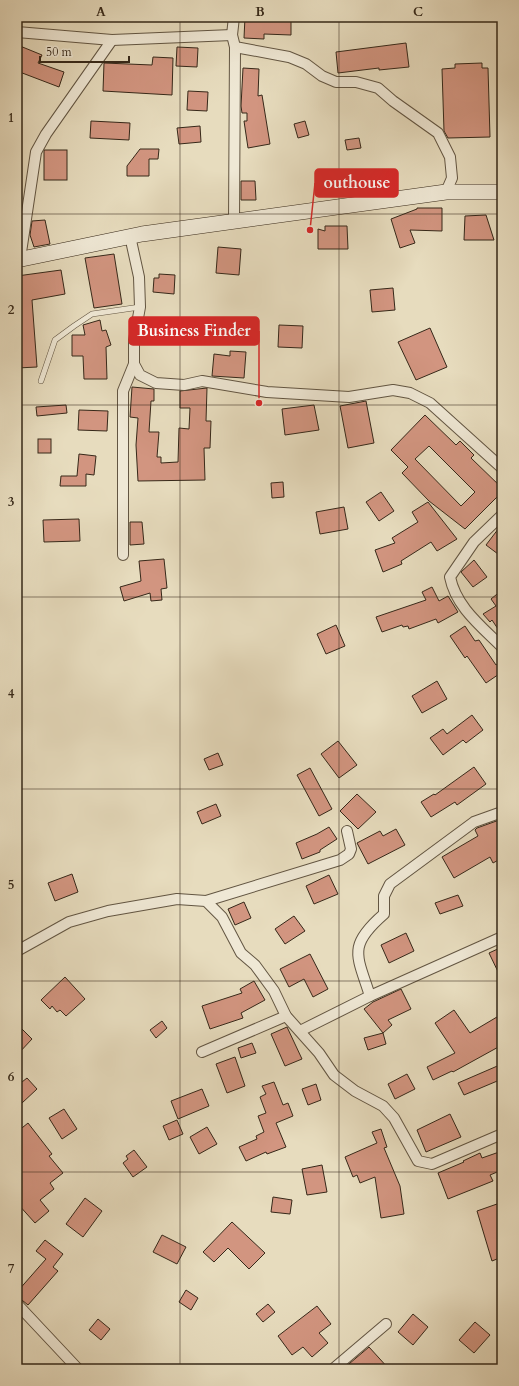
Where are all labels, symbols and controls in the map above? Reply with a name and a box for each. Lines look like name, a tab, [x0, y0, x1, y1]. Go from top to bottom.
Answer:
text: A	[96, 3, 106, 21]
text: B	[255, 3, 265, 21]
text: C	[413, 3, 423, 21]
scale bar	[40, 38, 129, 64]
text: 50 m	[46, 44, 73, 60]
text: 1	[8, 109, 14, 127]
callout: outhouse	[315, 169, 398, 197]
text: outhouse	[324, 172, 391, 194]
text: 2	[8, 301, 15, 319]
callout: Business Finder	[129, 317, 259, 345]
text: Business Finder	[137, 320, 251, 342]
text: 3	[8, 493, 15, 511]
text: 4	[8, 685, 15, 703]
text: 5	[8, 876, 14, 894]
text: 6	[8, 1068, 15, 1086]
text: 7	[8, 1260, 15, 1278]

